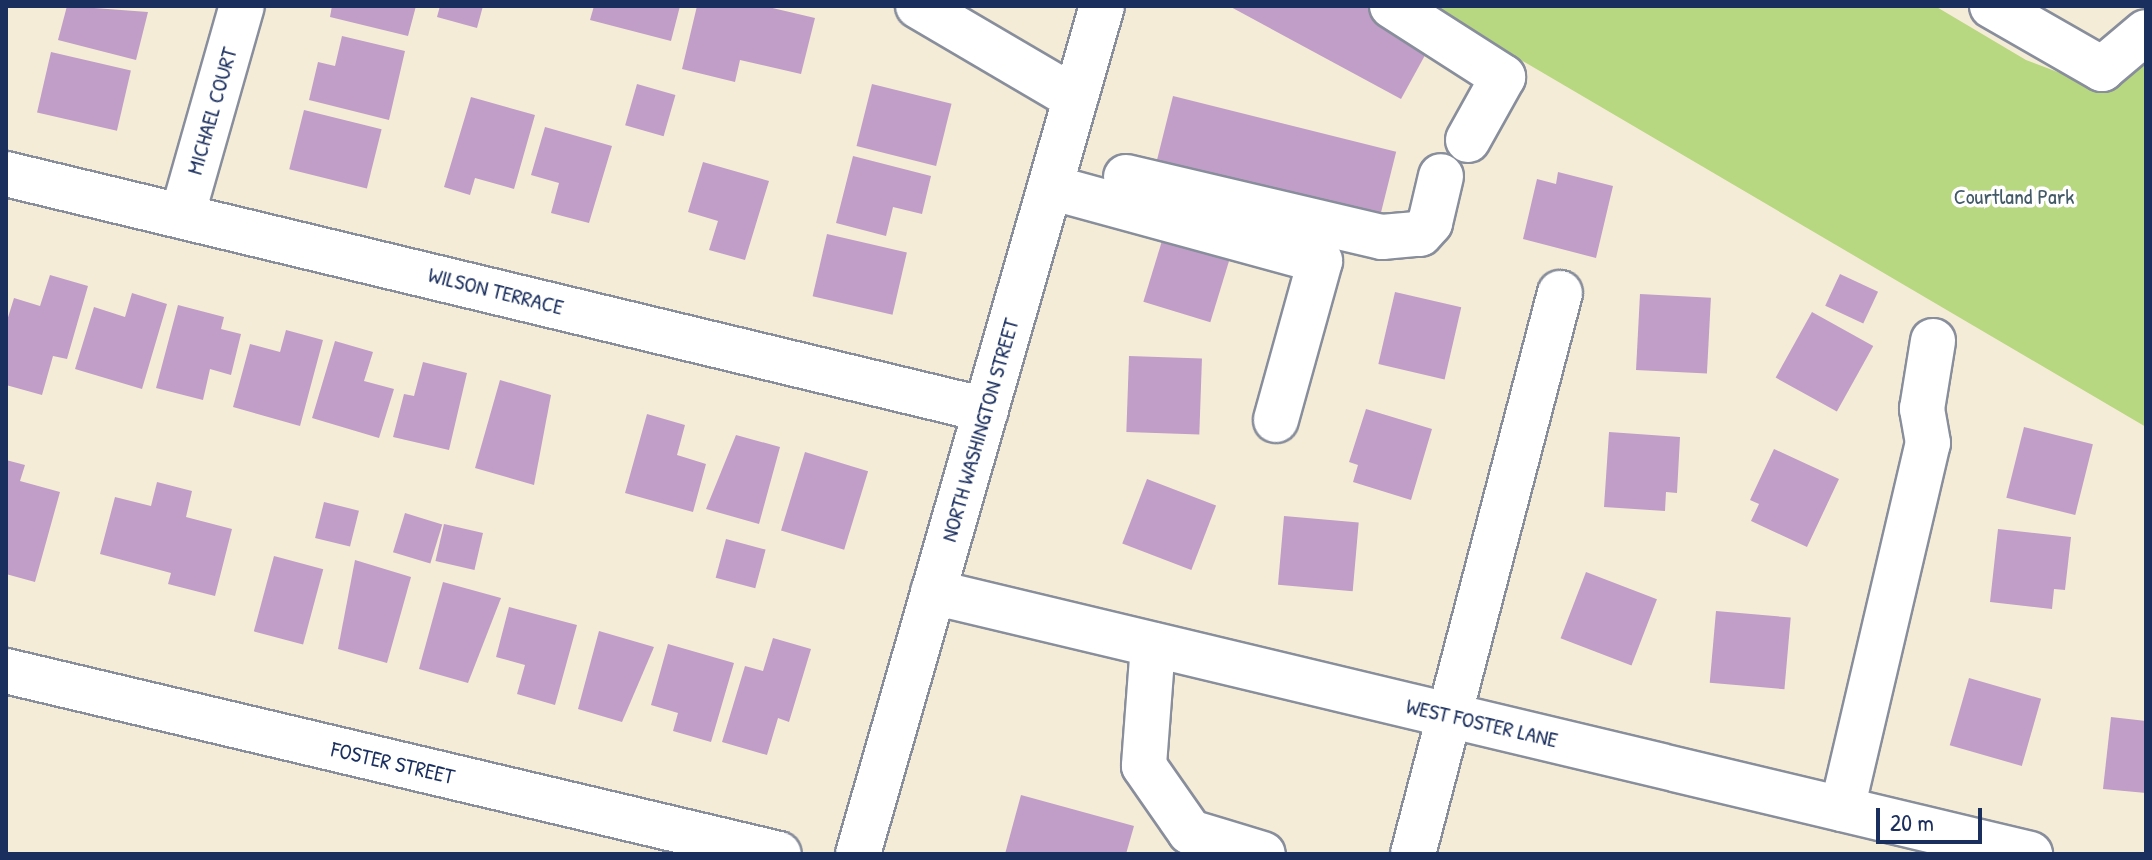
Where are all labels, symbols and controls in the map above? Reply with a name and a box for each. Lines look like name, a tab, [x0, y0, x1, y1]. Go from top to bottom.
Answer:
street label: MICHAEL COURT	[181, 44, 243, 178]
park label: Courtland Park	[1954, 184, 2074, 210]
street label: WILSON TERRACE	[426, 261, 566, 321]
street label: NORTH WASHINGTON STREET	[935, 315, 1025, 545]
street label: WEST FOSTER LANE	[1404, 693, 1560, 753]
street label: FOSTER STREET	[329, 736, 457, 790]
scale bar	[1880, 792, 1986, 842]
text: 20 m	[1890, 806, 1934, 838]

